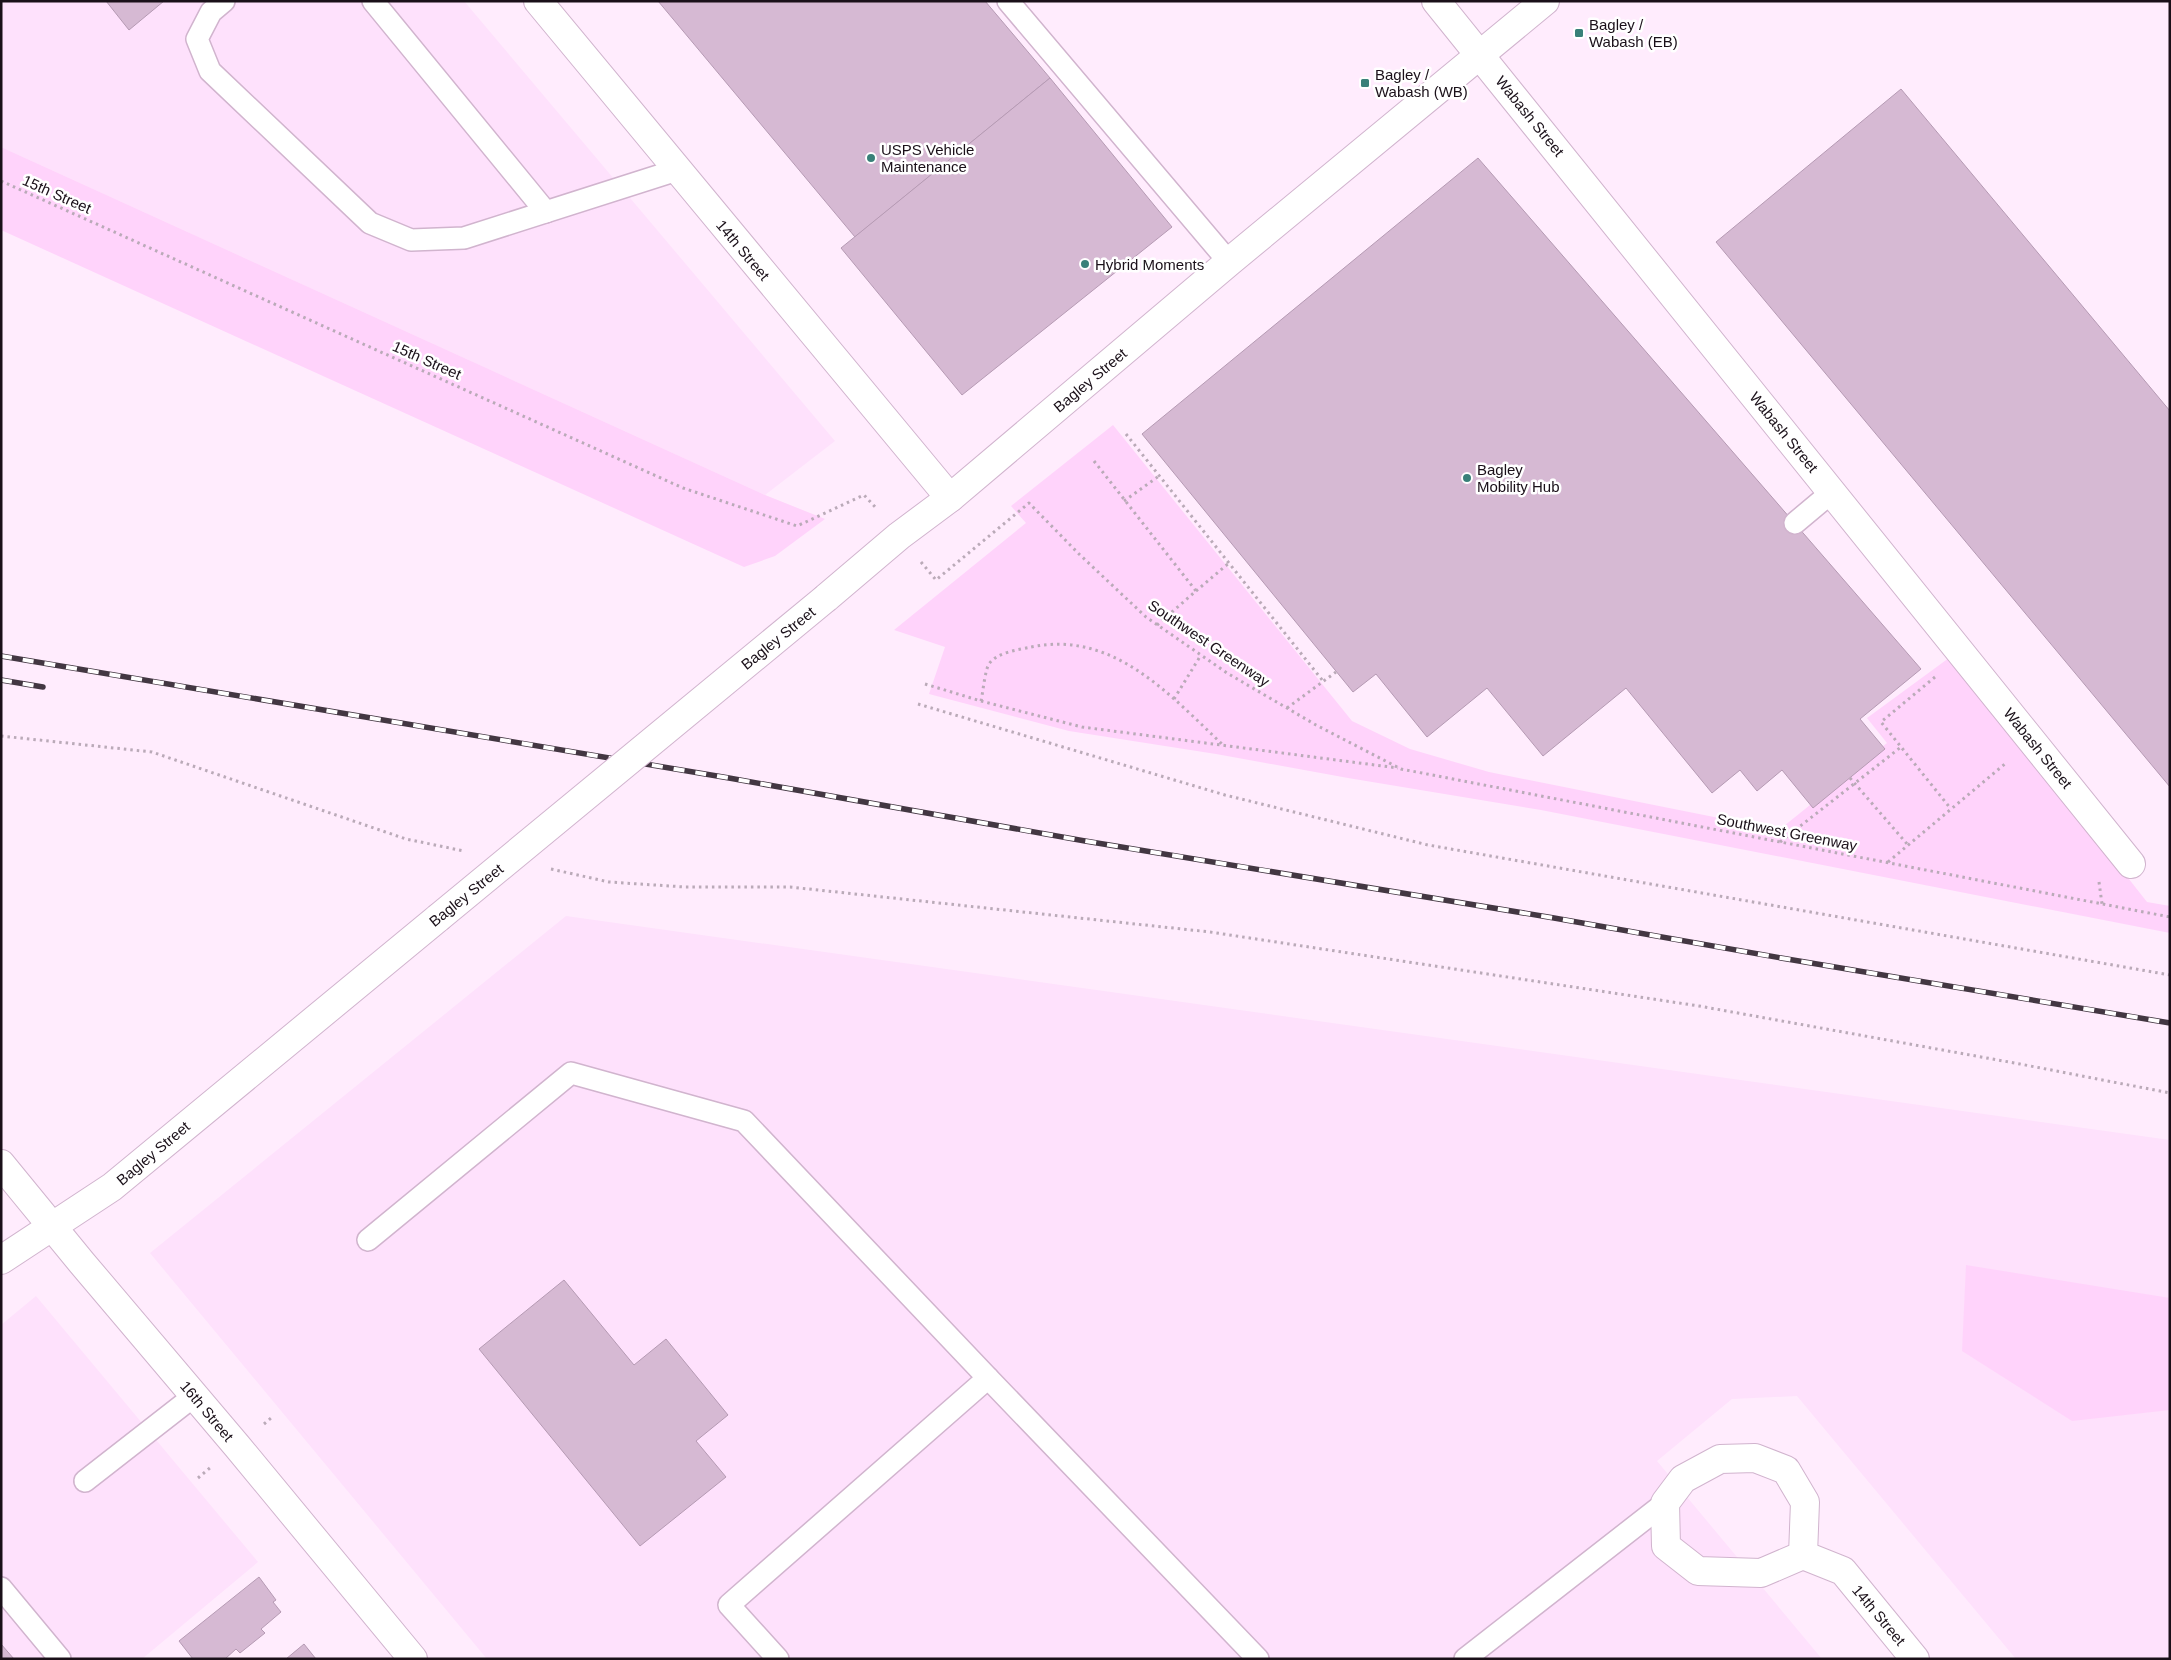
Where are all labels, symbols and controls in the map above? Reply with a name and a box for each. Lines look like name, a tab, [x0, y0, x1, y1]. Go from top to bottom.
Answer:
place label: Bagley / Wabash (EB)	[1589, 16, 1678, 50]
marker: Bagley / Wabash (EB)	[1573, 27, 1585, 39]
place label: Bagley / Wabash (WB)	[1375, 66, 1468, 100]
street label: Wabash Street	[1492, 72, 1568, 160]
marker: Bagley / Wabash (WB)	[1359, 77, 1371, 89]
place label: USPS Vehicle Maintenance	[881, 141, 974, 175]
marker: USPS Vehicle Maintenance	[865, 152, 877, 164]
street label: 15th Street	[20, 171, 95, 217]
street label: 14th Street	[713, 216, 774, 284]
place label: Hybrid Moments	[1095, 256, 1204, 273]
marker: Hybrid Moments	[1079, 258, 1091, 270]
street label: 15th Street	[390, 337, 465, 383]
street label: Bagley Street	[1050, 344, 1131, 415]
street label: Wabash Street	[1746, 388, 1822, 476]
place label: Bagley Mobility Hub	[1477, 461, 1560, 495]
marker: Bagley Mobility Hub	[1461, 472, 1473, 484]
street label: Southwest Greenway	[1145, 596, 1273, 690]
street label: Bagley Street	[738, 603, 819, 673]
street label: Wabash Street	[2000, 704, 2076, 792]
street label: Southwest Greenway	[1715, 810, 1859, 854]
street label: Bagley Street	[426, 860, 507, 930]
street label: Bagley Street	[113, 1117, 194, 1188]
street label: 16th Street	[177, 1377, 238, 1445]
street label: 14th Street	[1849, 1581, 1910, 1649]

